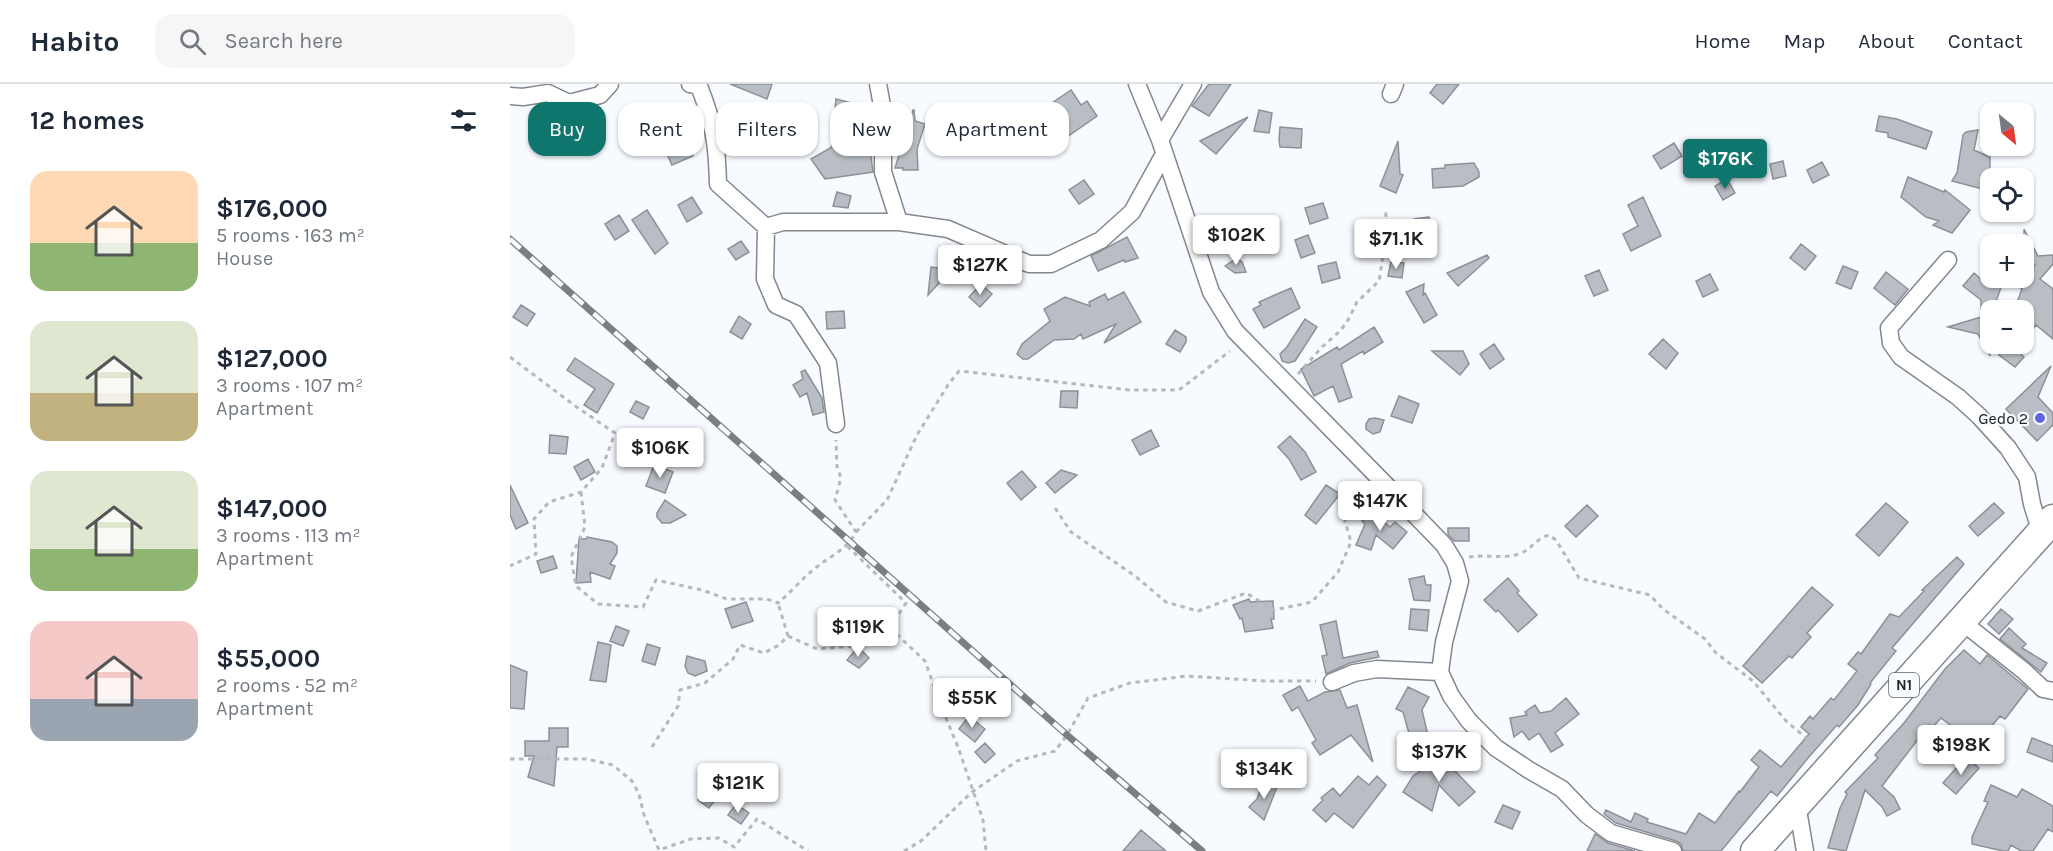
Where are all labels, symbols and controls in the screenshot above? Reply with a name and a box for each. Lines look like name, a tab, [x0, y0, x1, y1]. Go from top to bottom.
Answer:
search box	[155, 14, 575, 68]
text: Habito	[30, 25, 119, 58]
icon: search	[176, 25, 209, 58]
text: Search here	[224, 28, 343, 54]
text: Home	[1695, 29, 1751, 53]
text: Map	[1784, 29, 1825, 53]
text: About	[1858, 29, 1915, 53]
text: Contact	[1948, 29, 2023, 53]
chip: Buy	[528, 102, 606, 156]
chip: Rent	[618, 102, 704, 156]
chip: Filters	[716, 102, 818, 156]
chip: New	[830, 102, 913, 156]
chip: Apartment	[925, 102, 1069, 156]
north arrow	[1980, 102, 2034, 156]
map controls	[1980, 102, 2034, 354]
icon: filters	[447, 104, 480, 137]
text: 12 homes	[30, 105, 145, 136]
pin: $176K	[1683, 139, 1767, 190]
text: $176K	[1697, 147, 1753, 170]
button: locate	[1980, 168, 2034, 222]
text: $176,000	[216, 193, 328, 224]
icon: home	[78, 195, 150, 267]
pin: $102K	[1194, 215, 1278, 266]
pin: $71.1K	[1347, 219, 1445, 270]
text: $102K	[1207, 223, 1265, 246]
text: 5 rooms · 163 m²	[216, 224, 365, 247]
text: $71.1K	[1368, 227, 1424, 250]
button: +	[1980, 234, 2034, 288]
pin: $127K	[938, 245, 1022, 296]
text: House	[216, 247, 273, 270]
text: $127K	[952, 253, 1008, 276]
button: −	[1980, 300, 2034, 354]
text: $127,000	[216, 343, 328, 374]
icon: home	[78, 345, 150, 417]
text: 3 rooms · 107 m²	[216, 374, 363, 397]
text: Apartment	[216, 397, 314, 420]
place label: Gedo 2	[1978, 409, 2028, 428]
marker: Gedo 2	[2033, 411, 2047, 425]
pin: $106K	[618, 428, 702, 479]
text: $106K	[631, 436, 689, 459]
pin: $147K	[1338, 481, 1422, 532]
text: $147K	[1352, 489, 1408, 512]
text: $147,000	[216, 493, 328, 524]
icon: home	[78, 495, 150, 567]
text: 3 rooms · 113 m²	[216, 524, 360, 547]
text: Apartment	[216, 547, 314, 570]
pin: $119K	[816, 607, 900, 658]
text: $119K	[831, 615, 885, 638]
text: $55,000	[216, 643, 320, 674]
icon: home	[78, 645, 150, 717]
road number: N1	[1889, 673, 1919, 697]
text: 2 rooms · 52 m²	[216, 674, 358, 697]
pin: $55K	[936, 678, 1008, 729]
text: $55K	[947, 686, 997, 709]
text: Apartment	[216, 697, 314, 720]
pin: $198K	[1919, 725, 2003, 776]
pin: $137K	[1397, 732, 1481, 783]
text: $198K	[1931, 733, 1991, 756]
text: $137K	[1411, 740, 1467, 763]
pin: $134K	[1222, 749, 1306, 800]
text: $134K	[1235, 757, 1293, 780]
pin: $121K	[696, 763, 780, 814]
text: $121K	[711, 771, 765, 794]

